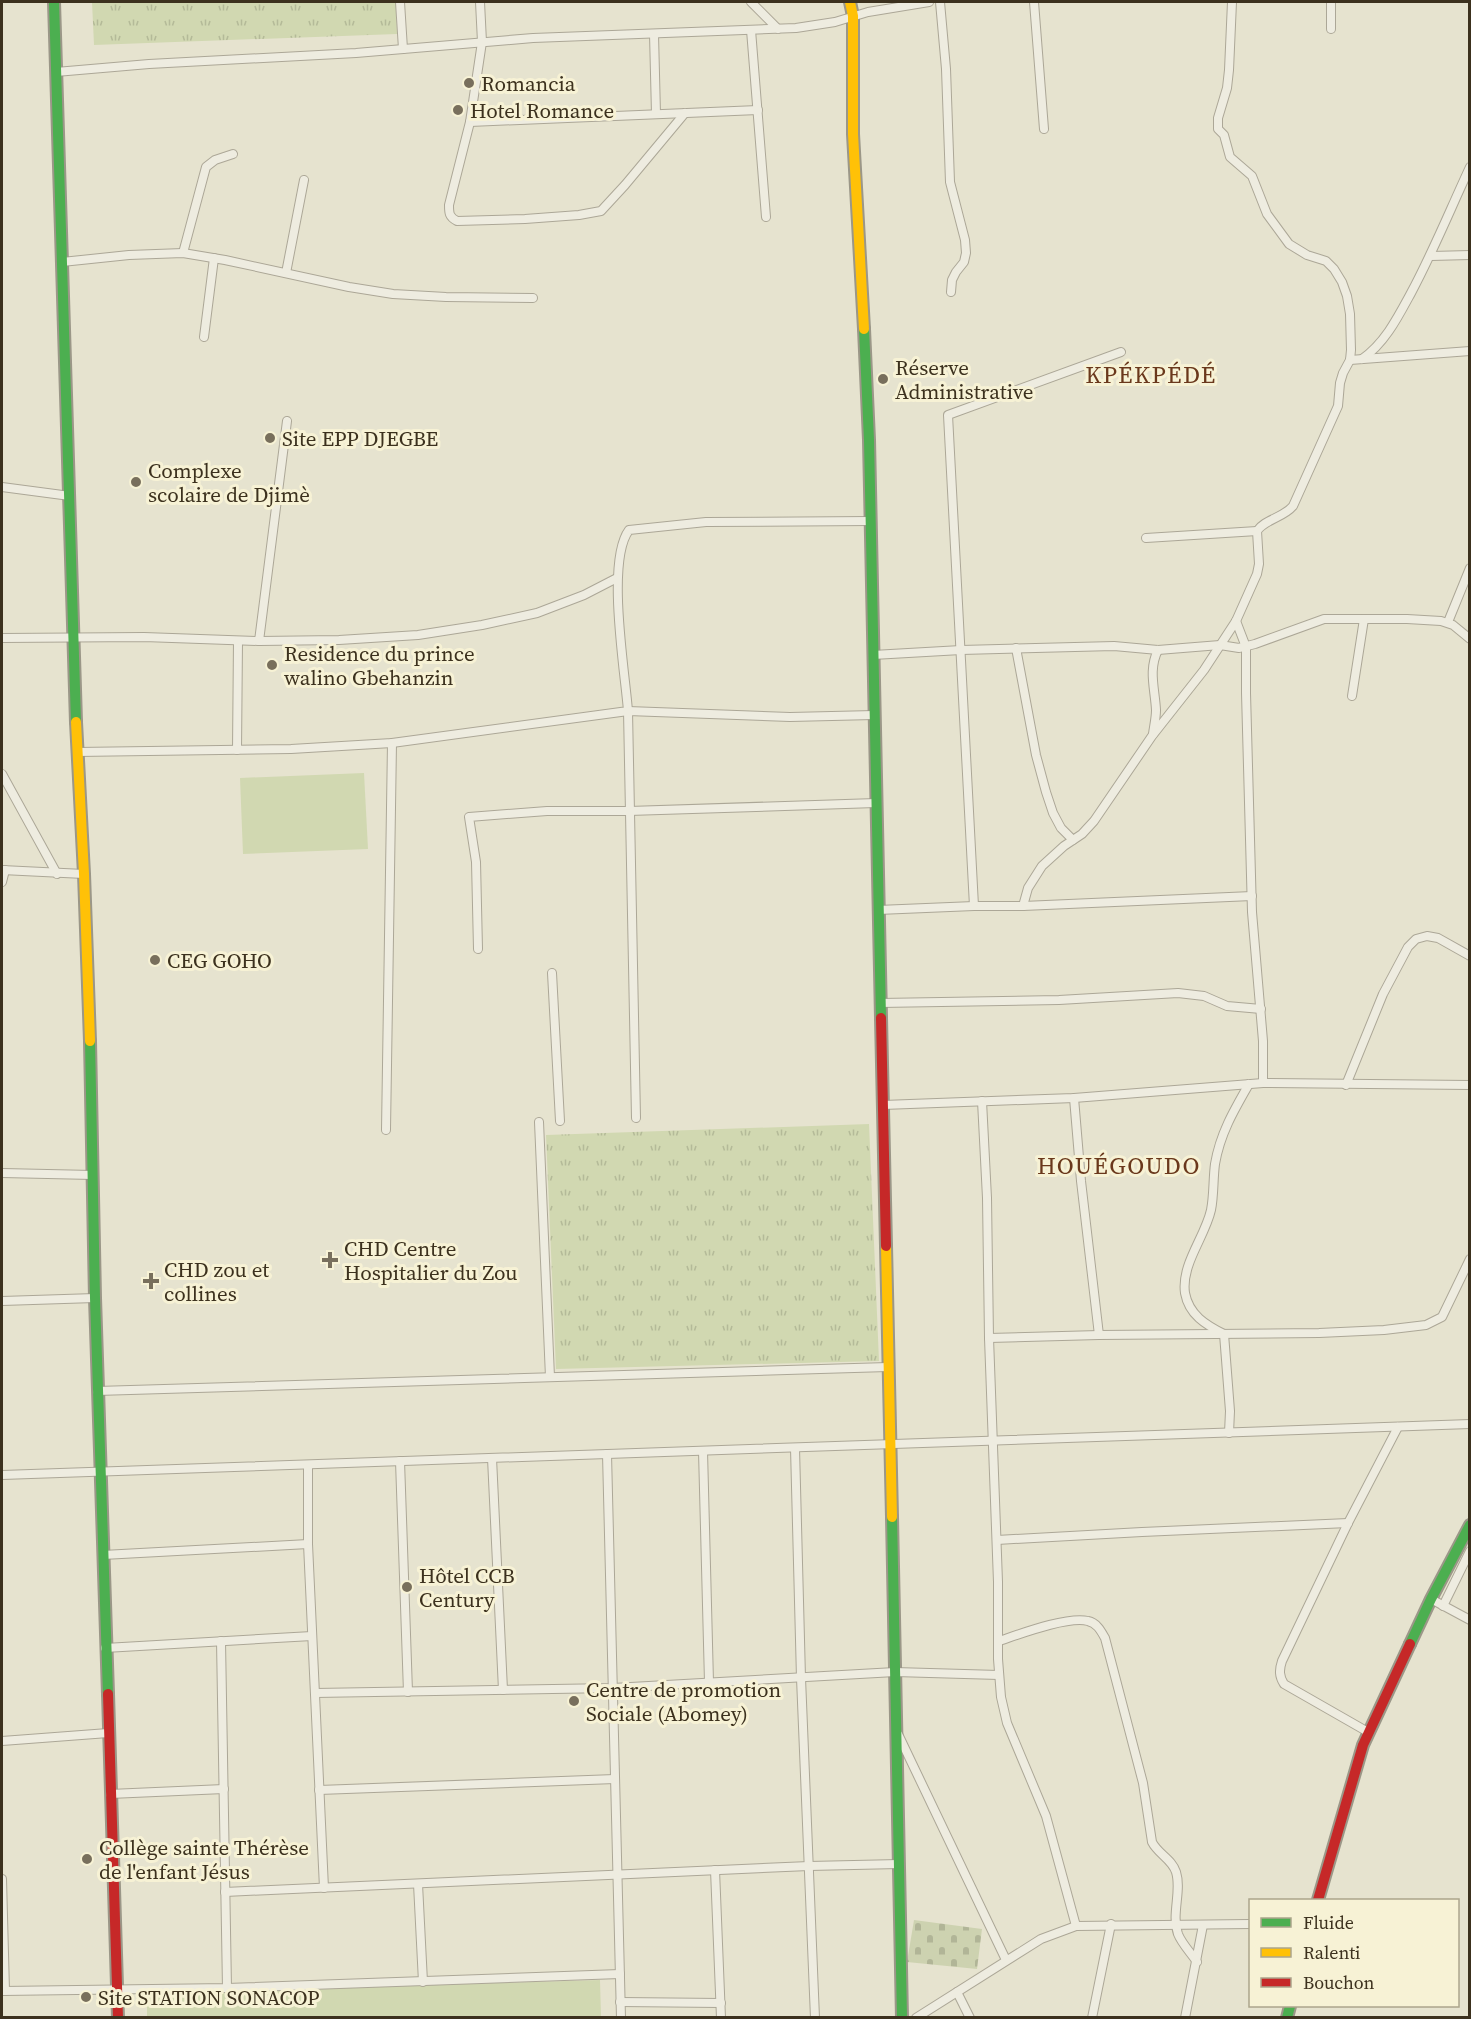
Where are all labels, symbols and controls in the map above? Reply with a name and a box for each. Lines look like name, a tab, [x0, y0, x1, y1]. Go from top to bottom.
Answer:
place label: Romancia	[481, 69, 576, 98]
marker: Romancia	[462, 76, 476, 90]
place label: Hotel Romance	[470, 96, 614, 125]
marker: Hotel Romance	[451, 103, 465, 117]
place label: Réserve Administrative	[895, 353, 1034, 406]
district label: KPÉKPÉDÉ	[1085, 358, 1217, 391]
marker: Réserve Administrative	[876, 372, 890, 386]
place label: Site EPP DJEGBE	[282, 424, 438, 453]
marker: Site EPP DJEGBE	[263, 431, 277, 445]
place label: Complexe scolaire de Djimè	[148, 456, 310, 509]
marker: Complexe scolaire de Djimè	[129, 475, 143, 489]
place label: Residence du prince walino Gbehanzin	[284, 639, 475, 692]
marker: Residence du prince walino Gbehanzin	[265, 658, 279, 672]
place label: CEG GOHO	[167, 946, 272, 975]
marker: CEG GOHO	[148, 953, 162, 967]
district label: HOUÉGOUDO	[1037, 1149, 1201, 1182]
place label: CHD Centre Hospitalier du Zou	[344, 1234, 518, 1287]
marker: CHD Centre Hospitalier du Zou	[321, 1251, 339, 1269]
place label: CHD zou et collines	[164, 1255, 269, 1308]
marker: CHD zou et collines	[142, 1272, 160, 1290]
place label: Hôtel CCB Century	[419, 1561, 515, 1614]
marker: Hôtel CCB Century	[400, 1580, 414, 1594]
place label: Centre de promotion Sociale (Abomey)	[586, 1675, 781, 1728]
marker: Centre de promotion Sociale (Abomey)	[567, 1694, 581, 1708]
place label: Collège sainte Thérèse de l'enfant Jésus	[99, 1833, 309, 1886]
marker: Collège sainte Thérèse de l'enfant Jésus	[80, 1852, 94, 1866]
legend	[1249, 1899, 1459, 2007]
text: Fluide	[1303, 1910, 1354, 1935]
text: Ralenti	[1303, 1940, 1360, 1965]
text: Bouchon	[1303, 1970, 1375, 1995]
place label: Site STATION SONACOP	[98, 1983, 319, 2012]
marker: Site STATION SONACOP	[79, 1990, 93, 2004]

